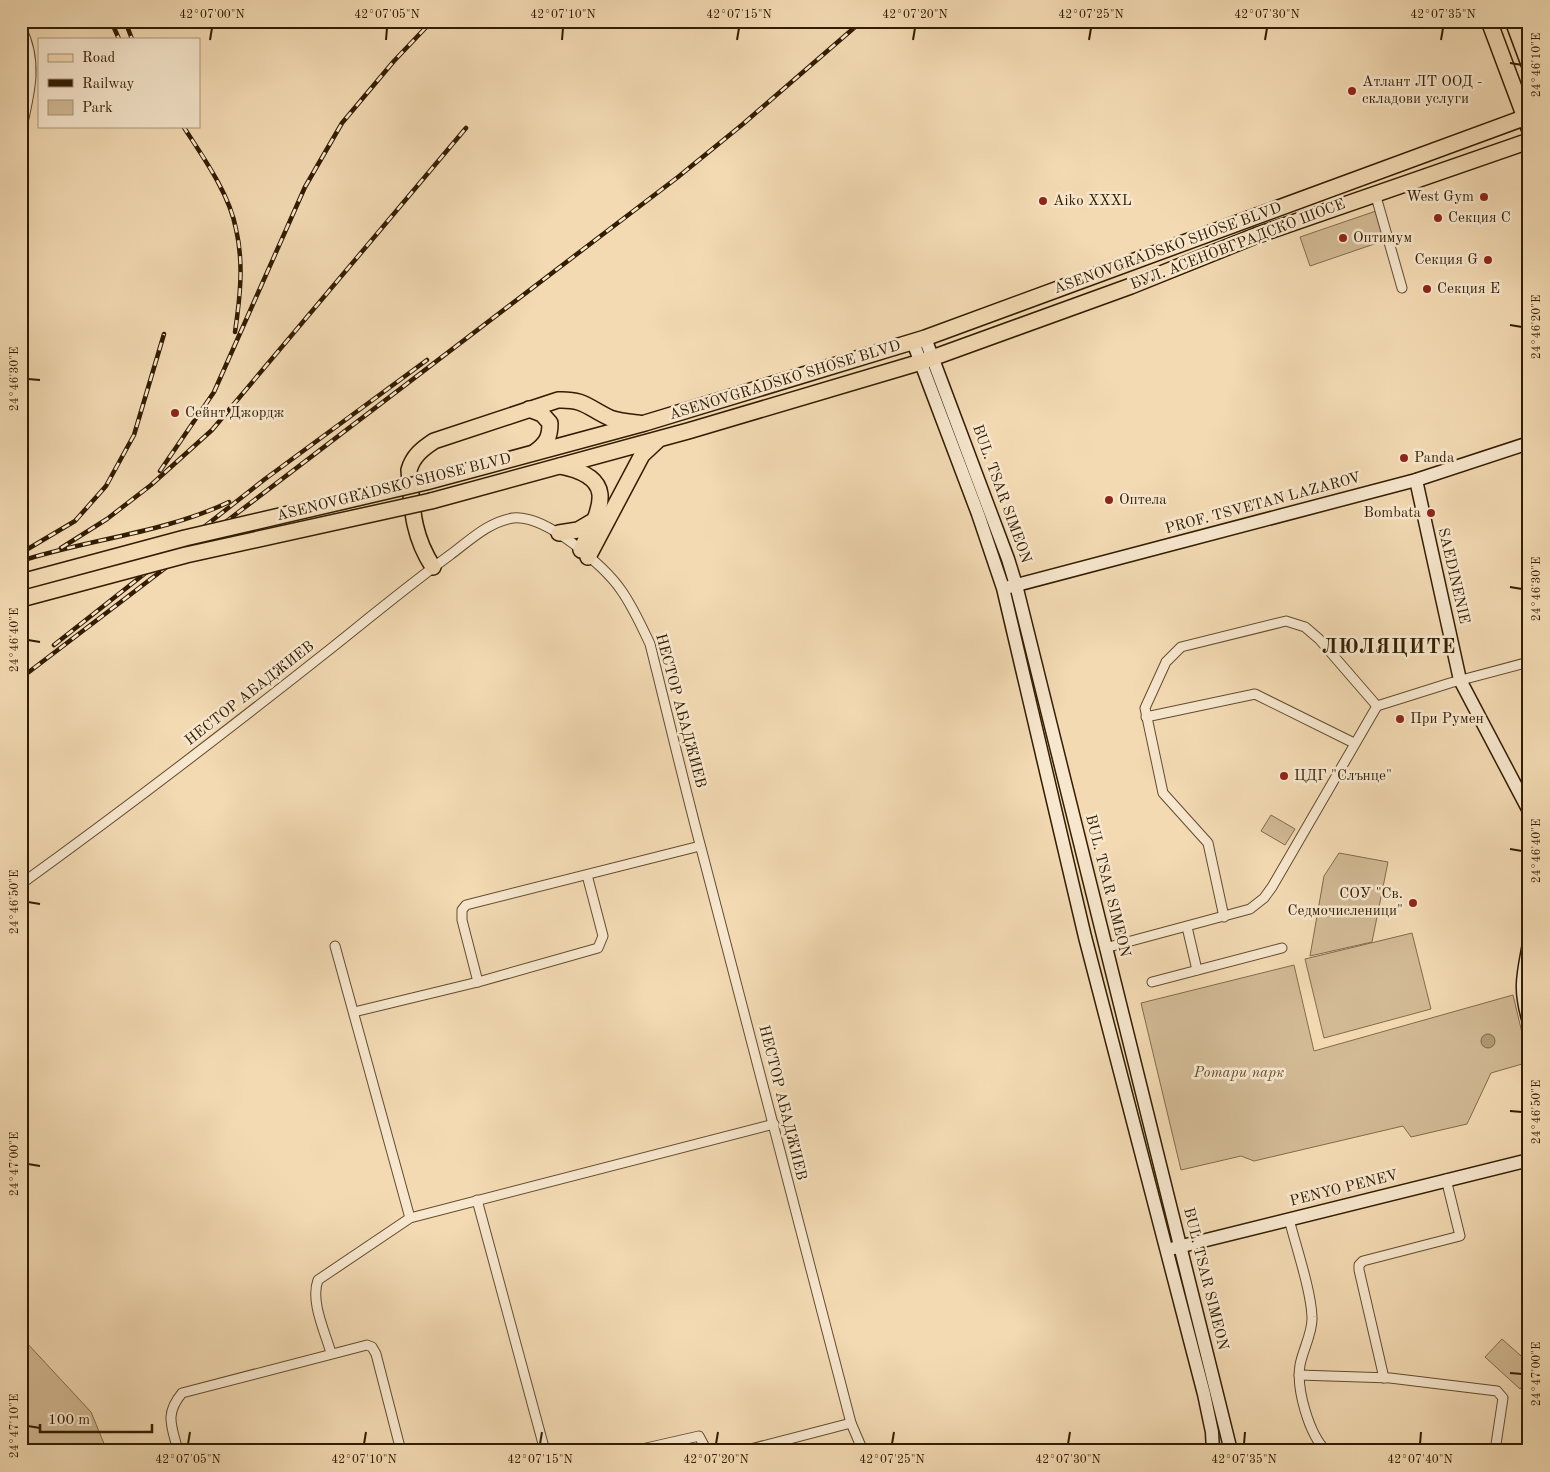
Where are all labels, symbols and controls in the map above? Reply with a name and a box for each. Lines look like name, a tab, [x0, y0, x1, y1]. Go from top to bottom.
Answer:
text: 42°07'05"N	[354, 8, 420, 21]
text: 42°07'15"N	[706, 8, 772, 21]
text: 42°07'25"N	[1058, 8, 1124, 21]
text: 42°07'35"N	[1410, 8, 1476, 21]
text: 42°07'00"N	[179, 9, 245, 21]
text: 42°07'10"N	[530, 9, 596, 21]
text: 42°07'20"N	[882, 9, 948, 21]
text: 42°07'30"N	[1234, 9, 1300, 21]
text: 24°46'10"E	[1531, 33, 1543, 97]
legend	[38, 38, 200, 128]
text: Road	[82, 51, 116, 66]
place label: Атлант ЛТ ООД - складови услуги	[1362, 75, 1482, 107]
text: Railway	[82, 77, 135, 92]
marker: Атлант ЛТ ООД - складови услуги	[1346, 85, 1358, 97]
text: Park	[82, 101, 113, 116]
place label: West Gym	[1406, 190, 1474, 205]
marker: West Gym	[1478, 191, 1490, 203]
place label: Aiko XXXL	[1053, 194, 1132, 209]
marker: Aiko XXXL	[1037, 195, 1049, 207]
street label: БУЛ. АСЕНОВГРАДСКО ШОСЕ	[1129, 197, 1347, 293]
street label: ASENOVGRADSKO SHOSE BLVD	[1052, 201, 1284, 297]
place label: Секция C	[1448, 211, 1511, 226]
marker: Секция C	[1432, 212, 1444, 224]
place label: Оптимум	[1353, 231, 1412, 246]
marker: Оптимум	[1337, 232, 1349, 244]
place label: Секция G	[1414, 253, 1478, 268]
marker: Секция G	[1482, 254, 1494, 266]
place label: Секция E	[1437, 282, 1500, 297]
marker: Секция E	[1421, 283, 1433, 295]
text: 24°46'20"E	[1531, 295, 1543, 359]
street label: ASENOVGRADSKO SHOSE BLVD	[667, 339, 903, 423]
text: 24°46'30"E	[9, 347, 21, 411]
place label: Сейнт Джордж	[185, 406, 285, 421]
marker: Сейнт Джордж	[169, 407, 181, 419]
street label: BUL. TSAR SIMEON	[969, 423, 1033, 566]
place label: Panda	[1414, 451, 1455, 466]
street label: ASENOVGRADSKO SHOSE BLVD	[275, 452, 513, 524]
marker: Panda	[1398, 452, 1410, 464]
street label: PROF. TSVETAN LAZAROV	[1164, 471, 1363, 537]
place label: Оптела	[1119, 493, 1167, 508]
marker: Оптела	[1103, 494, 1115, 506]
place label: Bombata	[1364, 506, 1422, 521]
marker: Bombata	[1425, 507, 1437, 519]
street label: SAEDINENIE	[1435, 527, 1471, 625]
text: 24°46'30"E	[1531, 557, 1543, 621]
text: 24°46'40"E	[9, 608, 21, 672]
street label: НЕСТОР АБАДЖИЕВ	[652, 632, 708, 790]
district label: ЛЮЛЯЦИТЕ	[1322, 638, 1456, 658]
street label: НЕСТОР АБАДЖИЕВ	[183, 639, 317, 749]
place label: При Румен	[1410, 712, 1484, 727]
marker: При Румен	[1394, 713, 1406, 725]
place label: ЦДГ "Слънце"	[1294, 769, 1392, 784]
marker: ЦДГ "Слънце"	[1278, 770, 1290, 782]
street label: BUL. TSAR SIMEON	[1082, 813, 1132, 959]
text: 24°46'40"E	[1531, 819, 1543, 883]
text: 24°46'50"E	[8, 870, 21, 934]
place label: СОУ "Св. Седмочисленици"	[1288, 887, 1403, 919]
marker: СОУ "Св. Седмочисленици"	[1407, 897, 1419, 909]
street label: НЕСТОР АБАДЖИЕВ	[755, 1024, 809, 1182]
park label: Ротари парк	[1193, 1066, 1284, 1081]
text: 24°46'50"E	[1530, 1080, 1543, 1144]
text: 24°47'00"E	[9, 1132, 21, 1196]
street label: PENYO PENEV	[1288, 1168, 1400, 1210]
street label: BUL. TSAR SIMEON	[1180, 1206, 1230, 1352]
text: 24°47'00"E	[1531, 1342, 1543, 1406]
text: 24°47'10"E	[9, 1394, 21, 1458]
scale bar	[40, 1402, 152, 1434]
text: 100 m	[48, 1413, 90, 1428]
text: 42°07'05"N	[155, 1453, 221, 1466]
text: 42°07'15"N	[507, 1453, 573, 1466]
text: 42°07'25"N	[859, 1453, 925, 1466]
text: 42°07'35"N	[1211, 1453, 1277, 1466]
text: 42°07'10"N	[331, 1454, 397, 1466]
text: 42°07'20"N	[683, 1454, 749, 1466]
text: 42°07'30"N	[1035, 1454, 1101, 1466]
text: 42°07'40"N	[1387, 1454, 1453, 1466]

